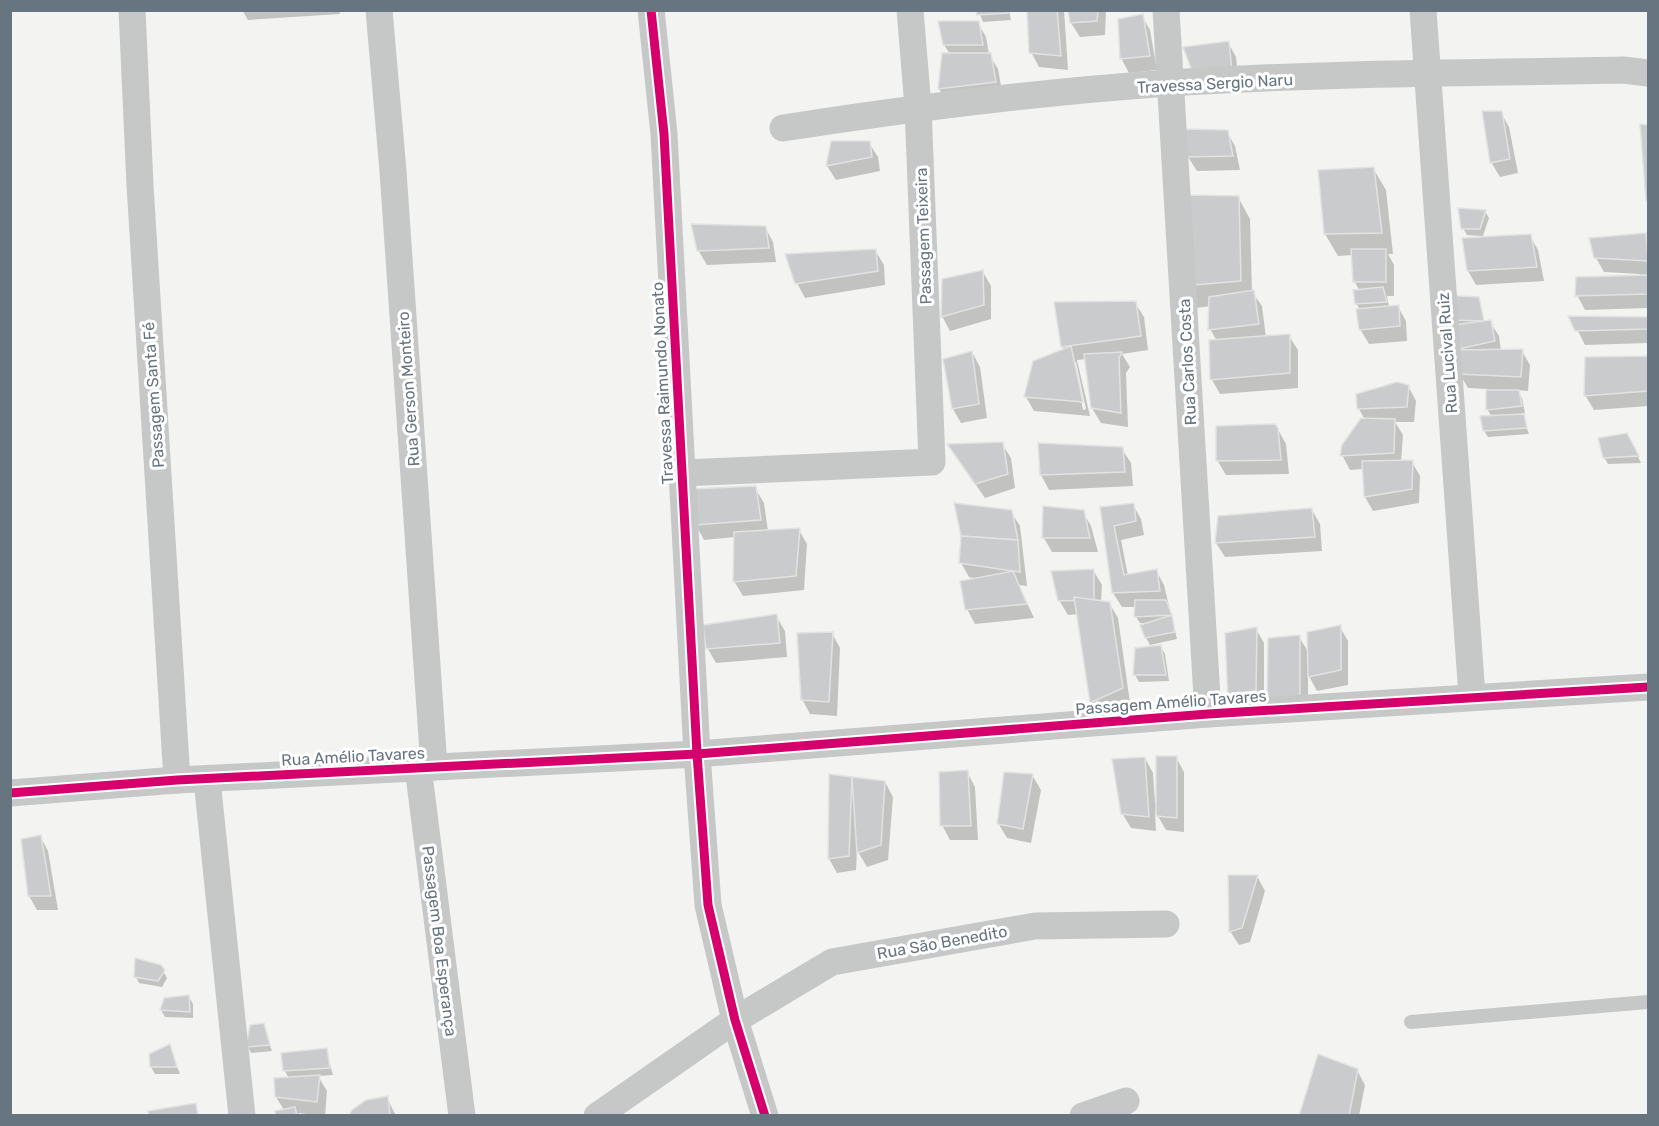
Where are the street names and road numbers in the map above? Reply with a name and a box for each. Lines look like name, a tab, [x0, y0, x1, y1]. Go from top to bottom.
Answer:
street label: Travessa Sergio Naru	[1137, 70, 1294, 97]
street label: Passagem Teixeira	[912, 167, 935, 305]
street label: Travessa Raimundo Nonato	[648, 281, 677, 485]
street label: Rua Lucival Ruiz	[1434, 292, 1461, 414]
street label: Rua Carlos Costa	[1175, 298, 1200, 426]
street label: Rua Gerson Monteiro	[394, 311, 423, 467]
street label: Passagem Santa Fé	[139, 321, 168, 469]
street label: Passagem Amélio Tavares	[1075, 686, 1267, 719]
street label: Rua Amélio Tavares	[281, 743, 425, 770]
street label: Passagem Boa Esperança	[418, 845, 461, 1037]
street label: Rua São Benedito	[875, 922, 1009, 963]

